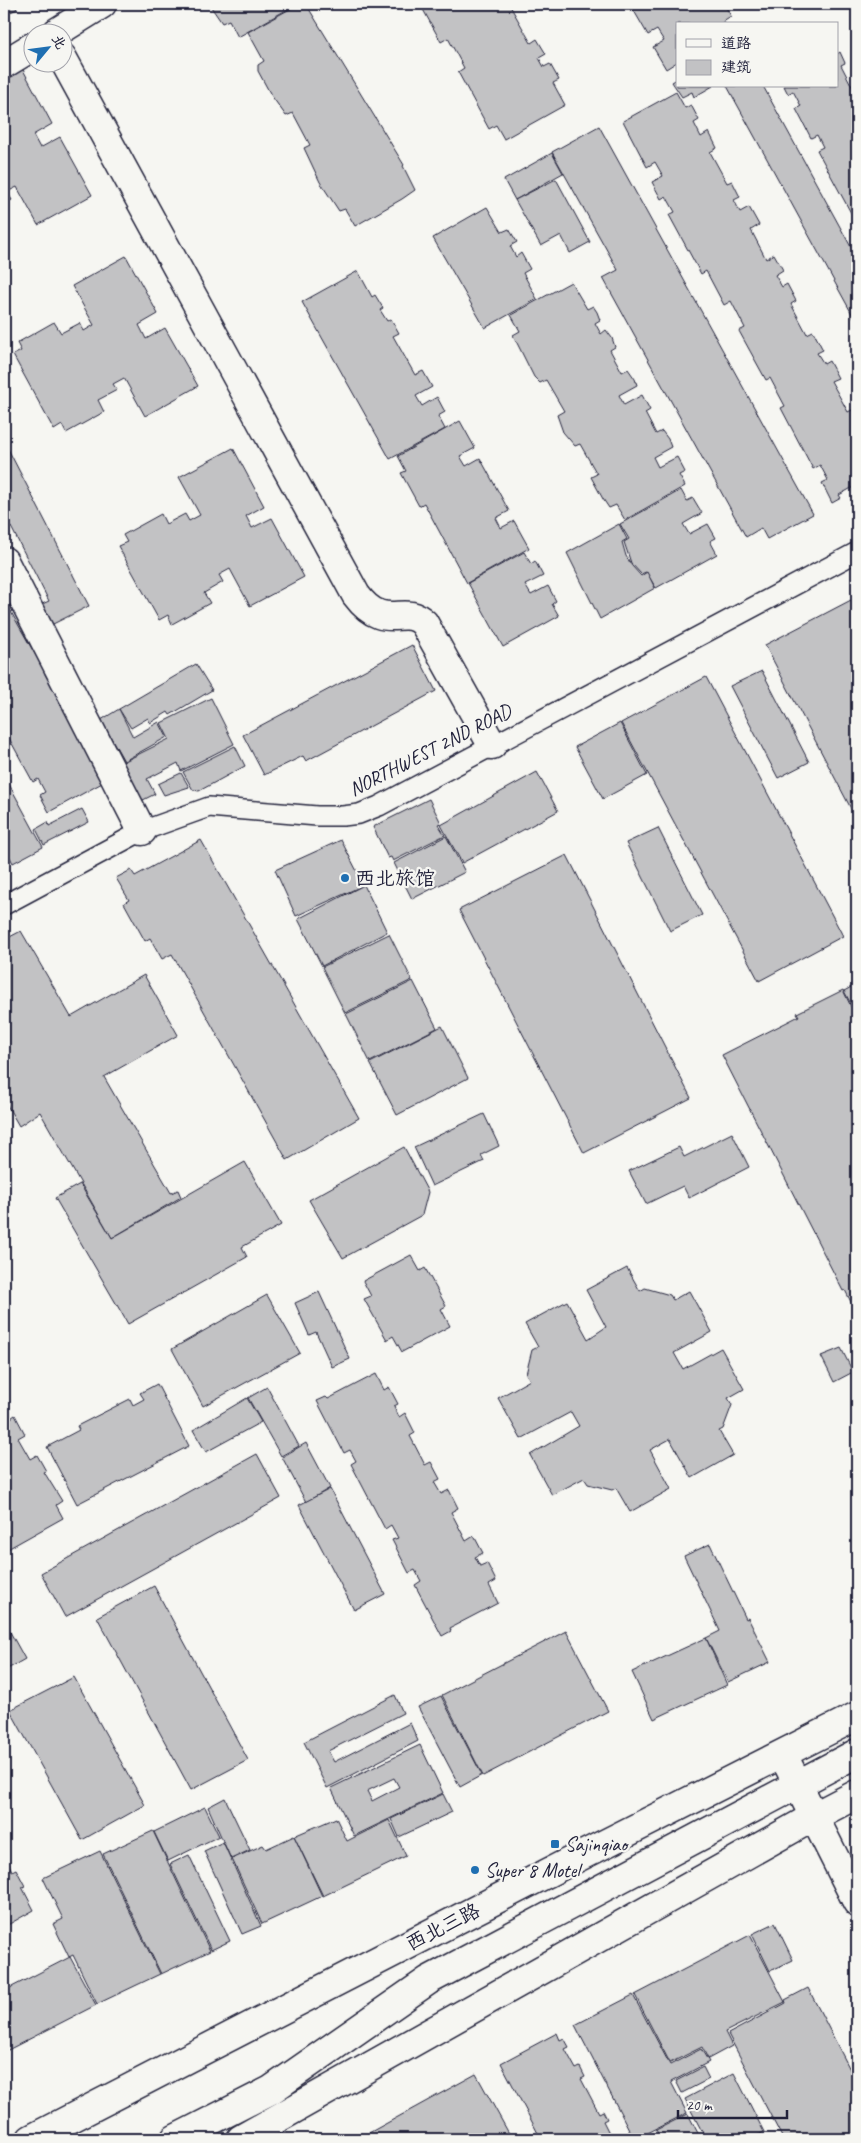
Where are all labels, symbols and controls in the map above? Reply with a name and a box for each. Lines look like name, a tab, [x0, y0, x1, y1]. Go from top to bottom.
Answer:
north arrow	[22, 22, 72, 72]
legend	[676, 22, 838, 88]
text: 北	[48, 32, 70, 52]
text: 道路	[721, 34, 751, 53]
text: 建筑	[721, 58, 751, 77]
street label: NORTHWEST 2ND ROAD	[345, 698, 517, 802]
place label: 西北旅馆	[355, 866, 435, 891]
marker: 西北旅馆	[339, 872, 351, 884]
place label: Sajinqiao	[565, 1832, 629, 1857]
marker: Sajinqiao	[549, 1838, 561, 1850]
place label: Super 8 Motel	[485, 1858, 583, 1883]
marker: Super 8 Motel	[469, 1864, 481, 1876]
street label: 西北三路	[402, 1897, 485, 1956]
scale bar	[678, 2088, 787, 2120]
text: 20 m	[686, 2096, 713, 2115]

